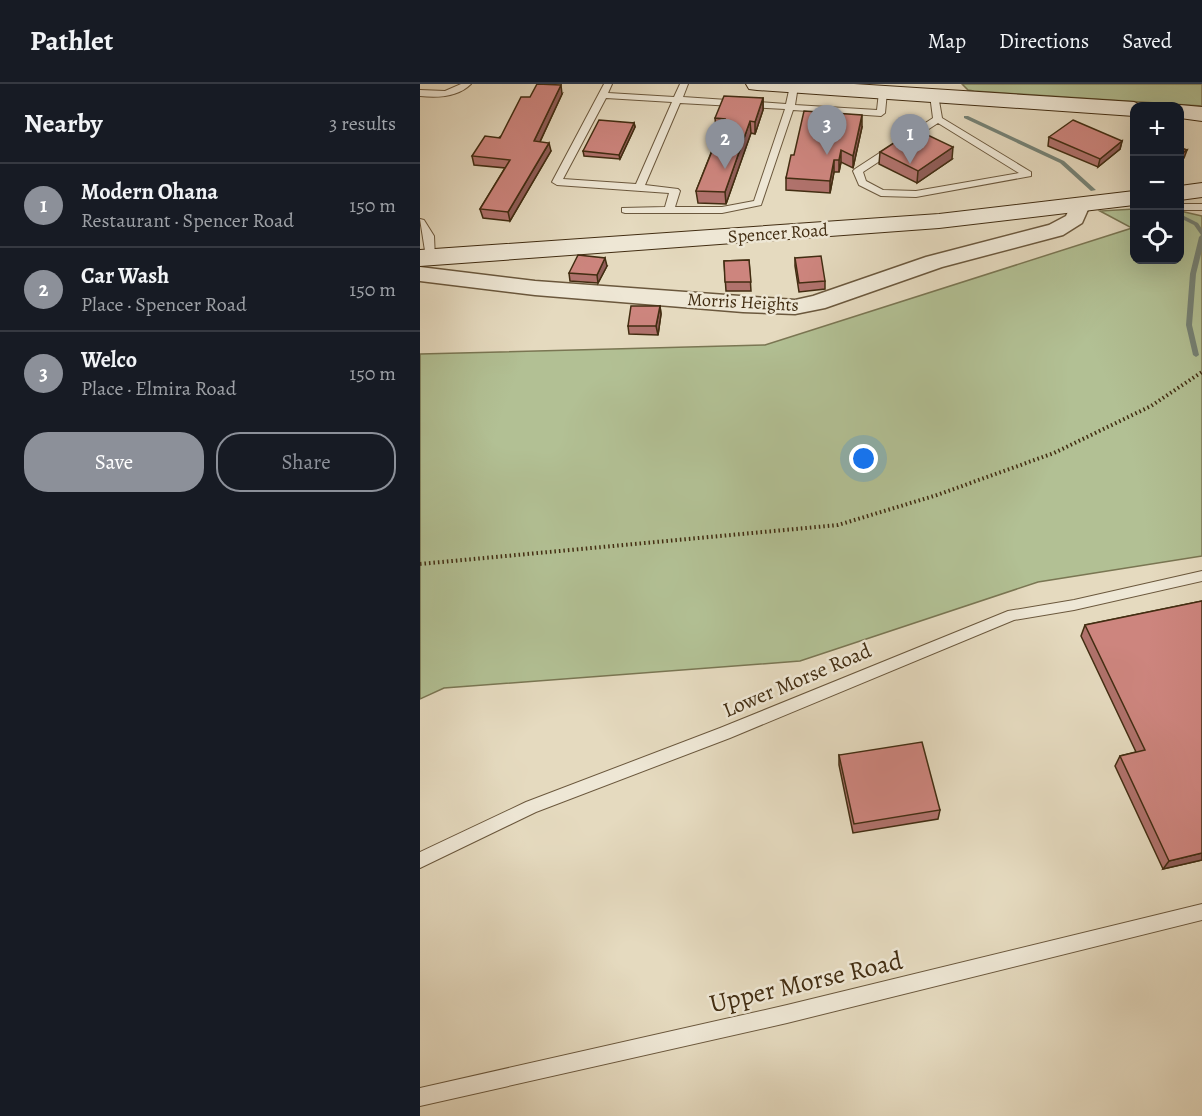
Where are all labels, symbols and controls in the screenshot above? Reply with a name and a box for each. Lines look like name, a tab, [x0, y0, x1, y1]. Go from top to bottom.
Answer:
text: Pathlet	[30, 22, 113, 60]
text: Map	[928, 27, 966, 55]
text: Directions	[999, 27, 1089, 55]
text: Saved	[1122, 27, 1172, 55]
map controls	[1130, 102, 1184, 264]
button: +	[1130, 102, 1184, 156]
text: Nearby	[24, 106, 103, 141]
pin: 3	[808, 106, 846, 155]
text: 3 results	[329, 110, 396, 137]
pin: 1	[890, 115, 930, 164]
pin: 2	[706, 120, 744, 169]
button: −	[1130, 156, 1184, 210]
text: Modern Ohana	[81, 177, 218, 207]
text: 1	[40, 192, 47, 219]
text: 150 m	[349, 192, 396, 219]
text: Restaurant · Spencer Road	[81, 207, 294, 234]
button: locate	[1130, 210, 1184, 264]
street label: Spencer Road	[727, 218, 829, 248]
text: Car Wash	[81, 261, 169, 291]
text: 2	[39, 276, 48, 303]
text: 150 m	[349, 276, 396, 303]
street label: Morris Heights	[687, 287, 799, 317]
text: Place · Spencer Road	[81, 291, 247, 318]
text: Welco	[81, 345, 137, 375]
text: 3	[39, 360, 48, 387]
text: 150 m	[349, 360, 396, 387]
text: Place · Elmira Road	[81, 375, 237, 402]
button: Save	[24, 432, 204, 492]
button: Share	[216, 432, 396, 492]
your location	[849, 444, 878, 473]
street label: Lower Morse Road	[719, 636, 876, 724]
street label: Upper Morse Road	[706, 943, 906, 1021]

